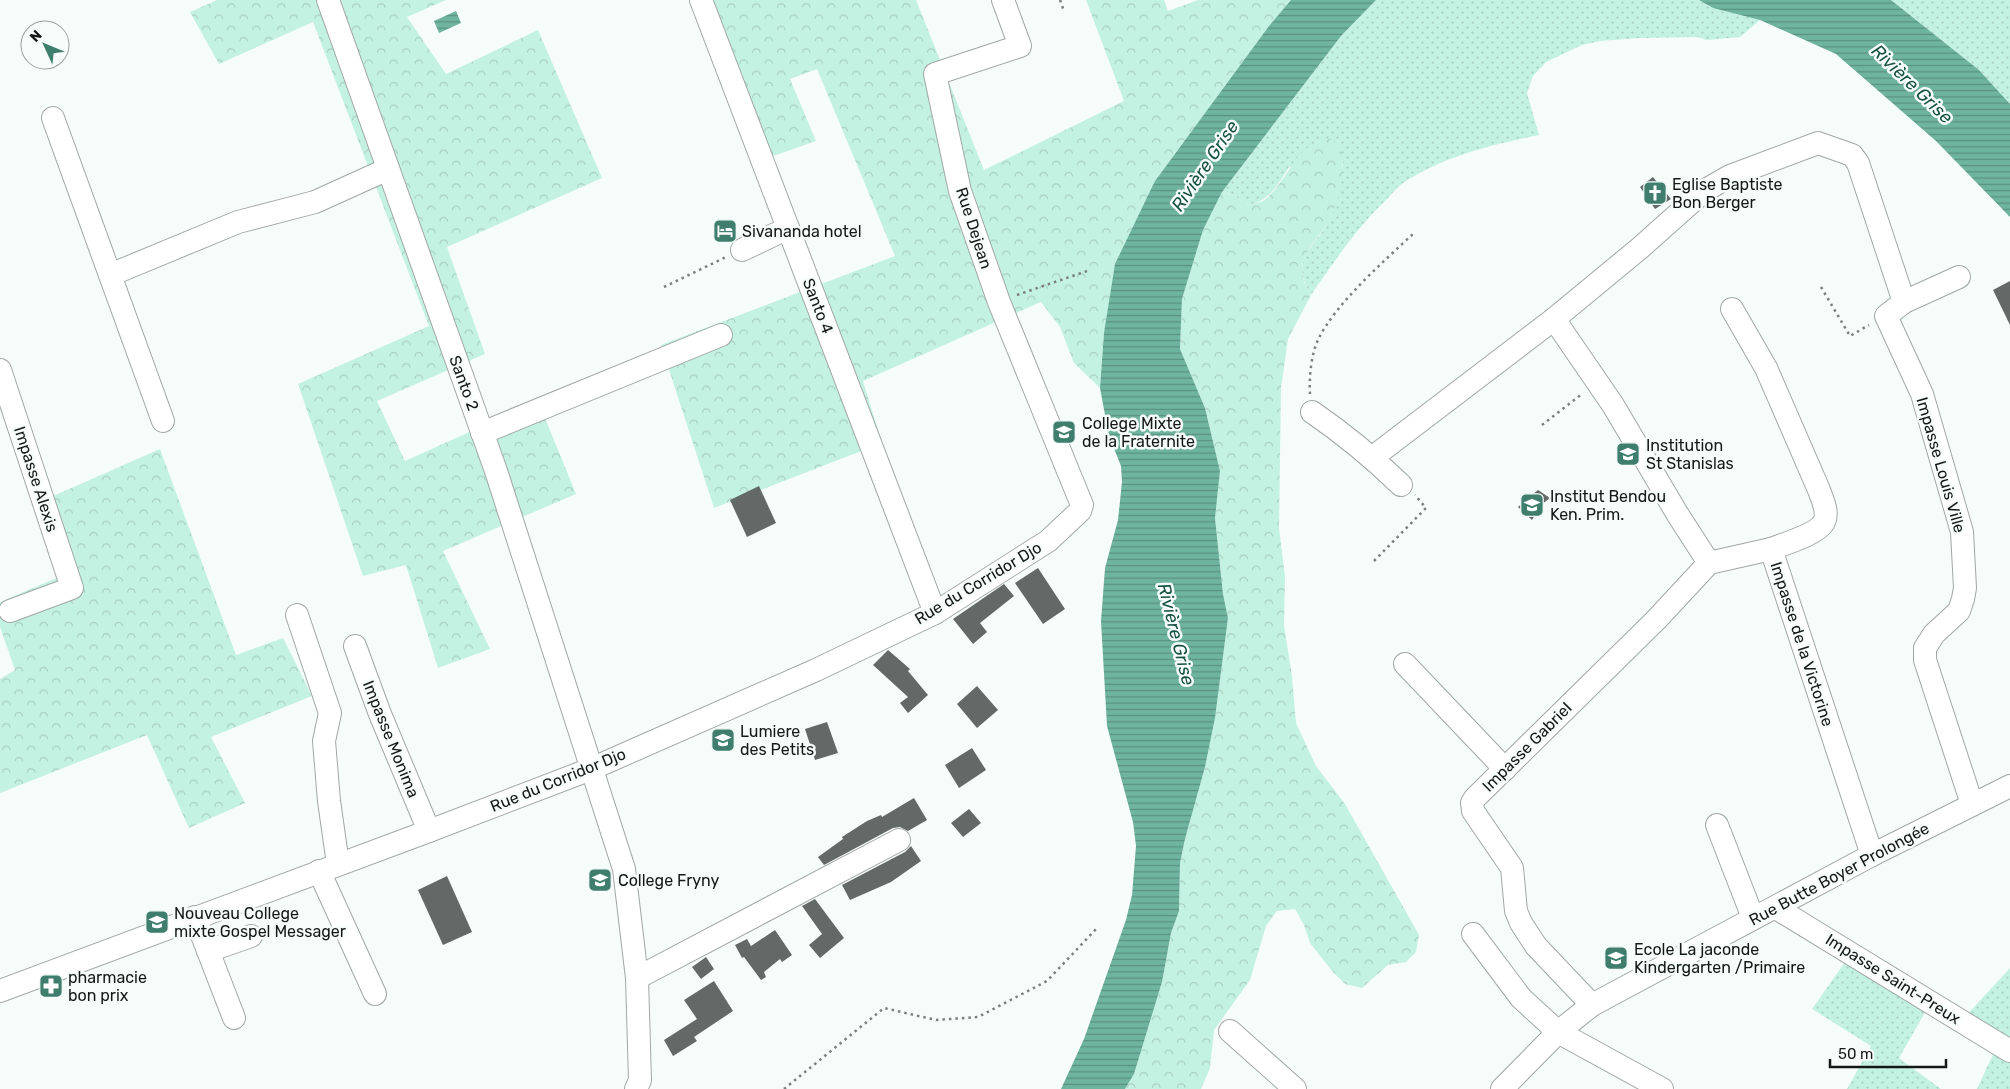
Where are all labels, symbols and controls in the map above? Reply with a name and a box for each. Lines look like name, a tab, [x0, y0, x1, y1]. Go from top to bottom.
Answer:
north arrow	[20, 20, 70, 70]
text: N	[26, 27, 46, 46]
water label: Rivière Grise	[1867, 40, 1957, 128]
water label: Rivière Grise	[1167, 117, 1243, 215]
place label: Eglise Baptiste Bon Berger	[1672, 175, 1782, 212]
church icon: Eglise Baptiste Bon Berger	[1642, 180, 1668, 206]
street label: Rue Dejean	[952, 185, 996, 271]
hotel icon: Sivananda hotel	[712, 218, 738, 244]
place label: Sivananda hotel	[742, 222, 862, 241]
street label: Santo 4	[799, 276, 837, 336]
street label: Santo 2	[445, 353, 483, 413]
street label: Impasse Louis Ville	[1913, 395, 1969, 535]
place label: College Mixte de la Fraternite	[1082, 414, 1195, 451]
school or university icon: College Mixte de la Fraternite	[1051, 419, 1077, 445]
street label: Impasse Alexis	[10, 424, 62, 534]
place label: Institution St Stanislas	[1646, 436, 1734, 473]
school or university icon: Institution St Stanislas	[1615, 441, 1641, 467]
place label: Institut Bendou Ken. Prim.	[1550, 487, 1666, 524]
school or university icon: Institut Bendou Ken. Prim.	[1519, 492, 1545, 518]
street label: Rue du Corridor Djo	[911, 538, 1045, 628]
street label: Impasse de la Victorine	[1766, 559, 1838, 729]
water label: Rivière Grise	[1153, 581, 1199, 687]
street label: Impasse Monima	[359, 678, 423, 800]
street label: Impasse Gabriel	[1478, 698, 1576, 796]
place label: Lumiere des Petits	[740, 722, 814, 759]
school or university icon: Lumiere des Petits	[710, 727, 736, 753]
street label: Rue du Corridor Djo	[487, 744, 629, 816]
street label: Rue Butte Boyer Prolongée	[1746, 818, 1932, 930]
school or university icon: College Fryny	[587, 867, 613, 893]
place label: College Fryny	[618, 871, 719, 890]
place label: Nouveau College mixte Gospel Messager	[174, 904, 346, 941]
school or university icon: Nouveau College mixte Gospel Messager	[144, 909, 170, 935]
street label: Impasse Saint-Preux	[1822, 930, 1964, 1028]
place label: Ecole La jaconde Kindergarten /Primaire	[1634, 940, 1805, 977]
school or university icon: Ecole La jaconde Kindergarten /Primaire	[1603, 945, 1629, 971]
place label: pharmacie bon prix	[68, 968, 147, 1005]
pharmacy icon: pharmacie bon prix	[38, 973, 64, 999]
scale bar	[1830, 1036, 1946, 1068]
text: 50 m	[1838, 1045, 1873, 1063]

